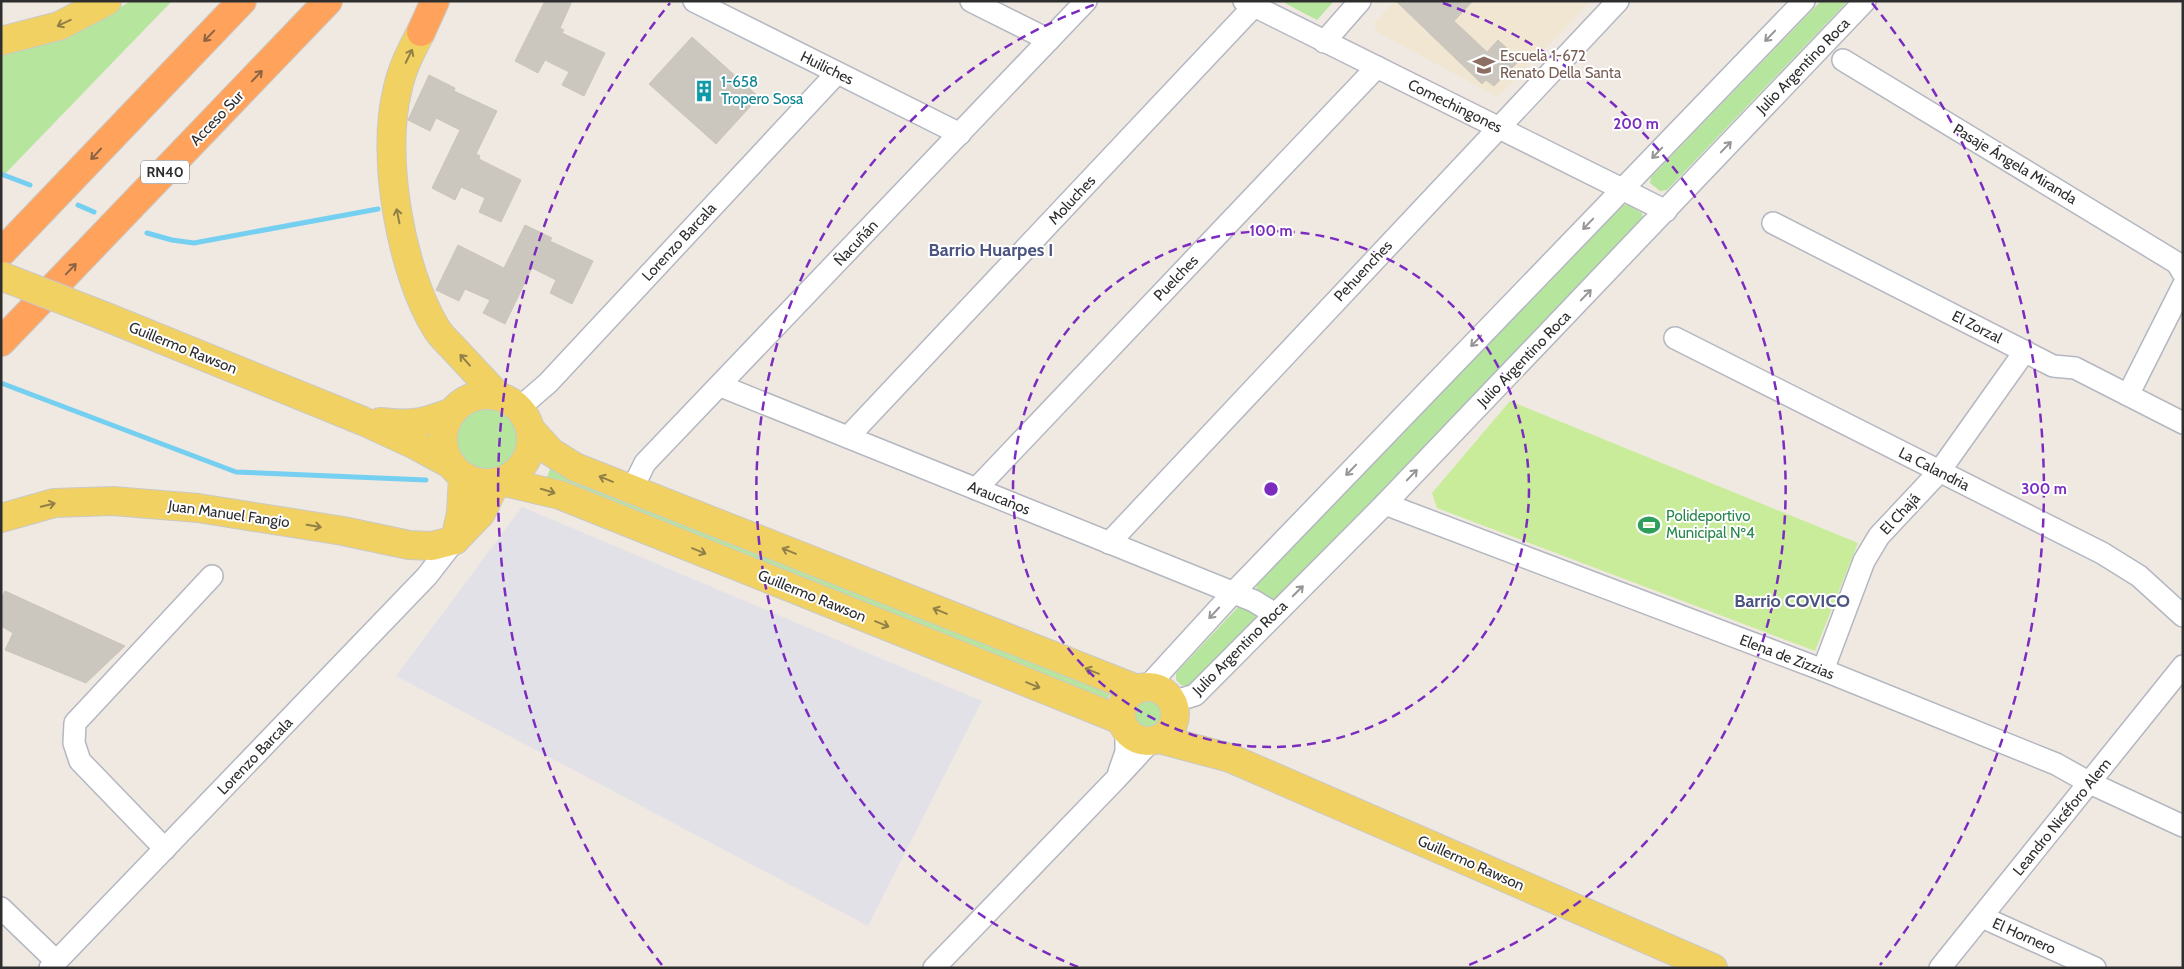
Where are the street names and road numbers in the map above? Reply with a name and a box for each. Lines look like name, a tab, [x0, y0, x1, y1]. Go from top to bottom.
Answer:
street label: Julio Argentino Roca	[1752, 14, 1854, 118]
street label: Huiliches	[797, 47, 857, 89]
street label: Comechingones	[1405, 75, 1505, 137]
street label: Acceso Sur	[186, 87, 248, 149]
street label: Pasaje Ángela Miranda	[1950, 119, 2081, 208]
road number: RN40	[141, 160, 189, 183]
street label: Moluches	[1045, 172, 1099, 228]
street label: Lorenzo Barcala	[638, 199, 720, 285]
street label: Ñacuñán	[830, 216, 882, 270]
street label: Pehuenches	[1330, 237, 1396, 305]
street label: Puelches	[1150, 251, 1202, 305]
street label: Julio Argentino Roca	[1473, 307, 1575, 411]
street label: El Zorzal	[1949, 307, 2005, 347]
street label: Guillermo Rawson	[126, 318, 240, 378]
street label: La Calandria	[1896, 443, 1973, 495]
street label: Araucanos	[965, 477, 1033, 519]
street label: El Chajá	[1876, 489, 1924, 538]
street label: Juan Manuel Fangio	[166, 496, 291, 531]
street label: Guillermo Rawson	[755, 566, 869, 626]
street label: Julio Argentino Roca	[1188, 596, 1292, 700]
street label: Elena de Zizzias	[1737, 631, 1837, 683]
street label: Lorenzo Barcala	[214, 713, 297, 798]
street label: Leandro Nicéforo Alem	[2009, 755, 2115, 879]
street label: Guillermo Rawson	[1415, 831, 1527, 895]
street label: El Hornero	[1990, 914, 2058, 958]

